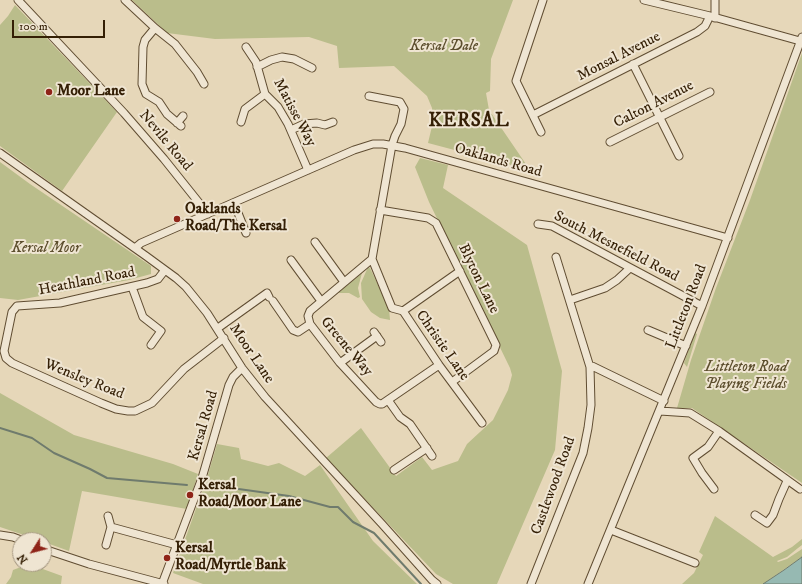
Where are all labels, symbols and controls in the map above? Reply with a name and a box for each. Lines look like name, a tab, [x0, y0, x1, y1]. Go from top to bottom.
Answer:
scale bar	[14, 12, 107, 38]
text: 100 m	[19, 19, 48, 34]
street label: Monsal Avenue	[574, 28, 664, 86]
park label: Kersal Dale	[410, 38, 478, 56]
street label: Matisse Way	[269, 76, 319, 150]
street label: Calton Avenue	[611, 77, 697, 133]
place label: Moor Lane	[57, 83, 125, 101]
marker: Moor Lane	[44, 87, 54, 97]
street label: Nevile Road	[134, 107, 196, 175]
district label: KERSAL	[428, 111, 510, 133]
street label: Oaklands Road	[452, 140, 544, 182]
place label: Oaklands Road/The Kersal	[185, 201, 287, 236]
street label: South Mesnefield Road	[550, 208, 682, 286]
marker: Oaklands Road/The Kersal	[172, 214, 182, 224]
park label: Kersal Moor	[12, 240, 80, 258]
street label: Blyton Lane	[453, 241, 503, 317]
street label: Littleton Road	[663, 262, 711, 352]
street label: Heathland Road	[37, 264, 137, 300]
street label: Christie Lane	[411, 307, 473, 385]
street label: Greene Way	[316, 314, 376, 380]
street label: Moor Lane	[225, 321, 277, 387]
street label: Wensley Road	[42, 356, 126, 404]
park label: Littleton Road Playing Fields	[705, 359, 787, 394]
street label: Kersal Road	[185, 389, 223, 463]
street label: Castlewood Road	[528, 435, 580, 537]
place label: Kersal Road/Moor Lane	[198, 477, 301, 512]
marker: Kersal Road/Moor Lane	[185, 490, 195, 500]
north arrow	[12, 532, 52, 572]
place label: Kersal Road/Myrtle Bank	[175, 540, 286, 575]
text: N	[15, 551, 31, 566]
marker: Kersal Road/Myrtle Bank	[162, 553, 172, 563]

